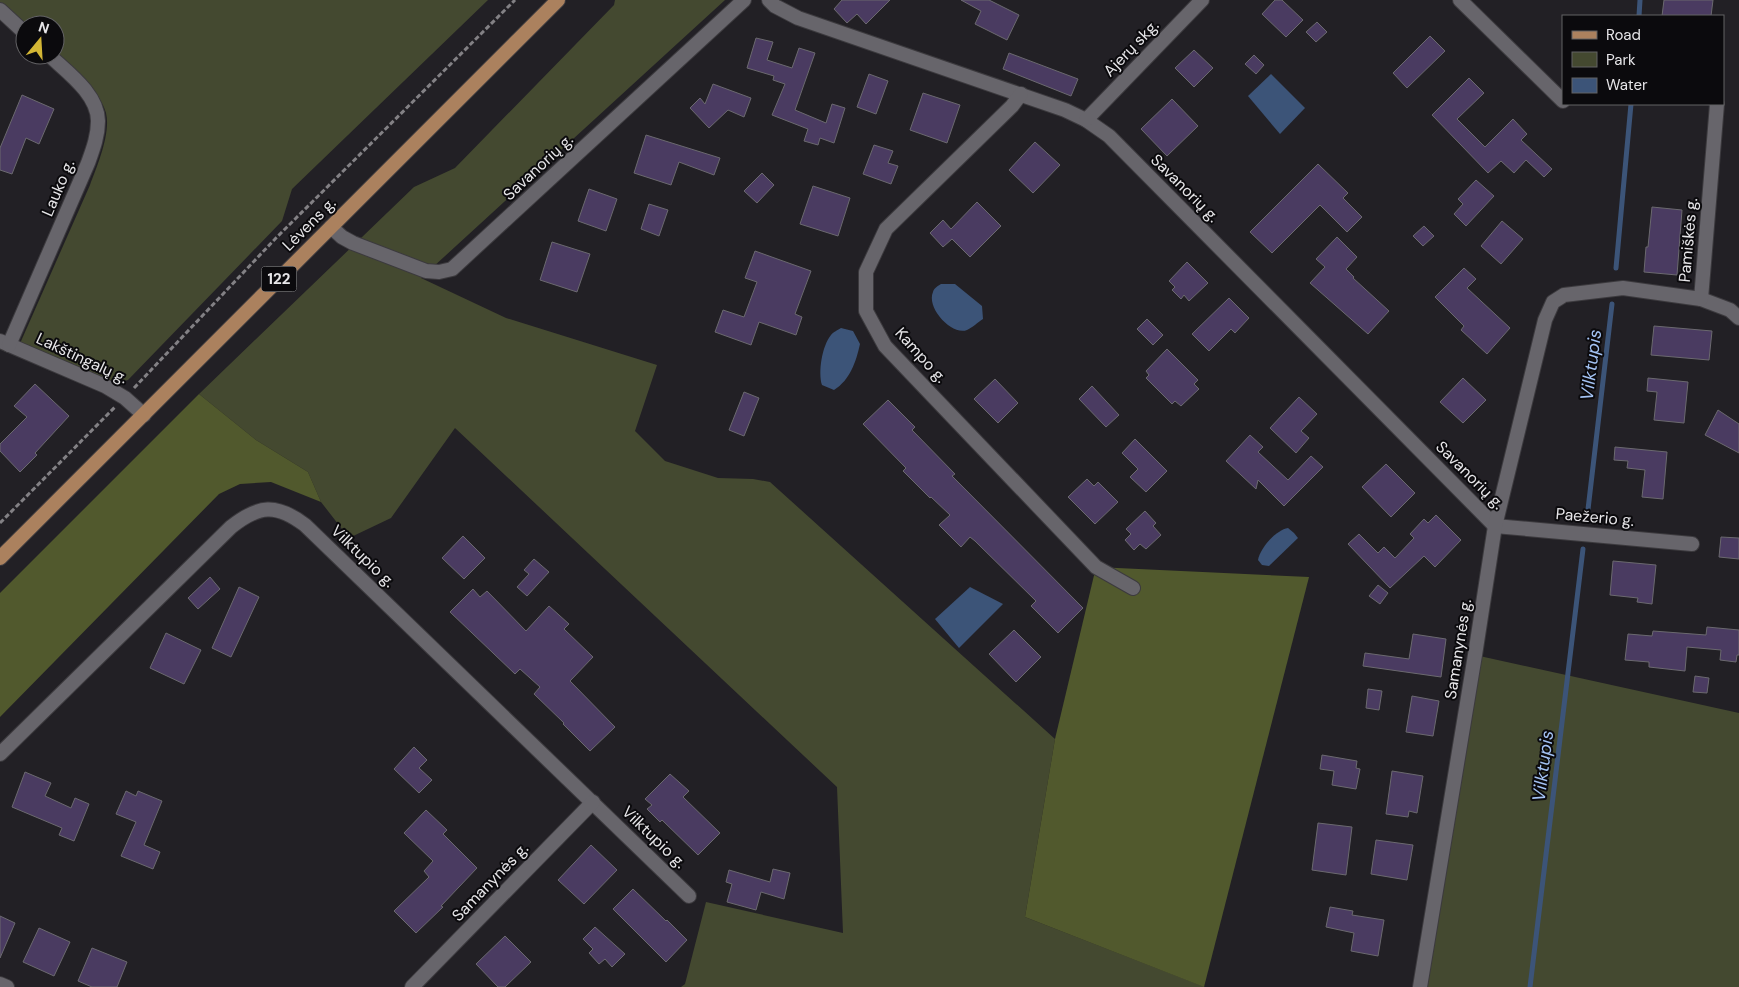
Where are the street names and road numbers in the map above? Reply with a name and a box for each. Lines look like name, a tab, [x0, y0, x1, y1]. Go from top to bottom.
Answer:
street label: Ajerų skg.	[1099, 15, 1163, 81]
street label: Savanorių g.	[499, 129, 577, 205]
street label: Savanorių g.	[1146, 149, 1224, 227]
street label: Lauko g.	[37, 156, 79, 220]
street label: Lėvens g.	[278, 193, 340, 255]
street label: Pamiškės g.	[1674, 197, 1702, 283]
road number: 122	[262, 266, 296, 292]
street label: Kampo g.	[891, 323, 951, 387]
street label: Lakštingalų g.	[33, 328, 131, 388]
street label: Savanorių g.	[1431, 436, 1509, 514]
street label: Paežerio g.	[1555, 503, 1635, 531]
street label: Vilktupio g.	[326, 520, 400, 592]
street label: Samanynės g.	[1440, 597, 1476, 701]
street label: Vilktupio g.	[617, 801, 691, 873]
street label: Samanynės g.	[447, 838, 533, 926]

